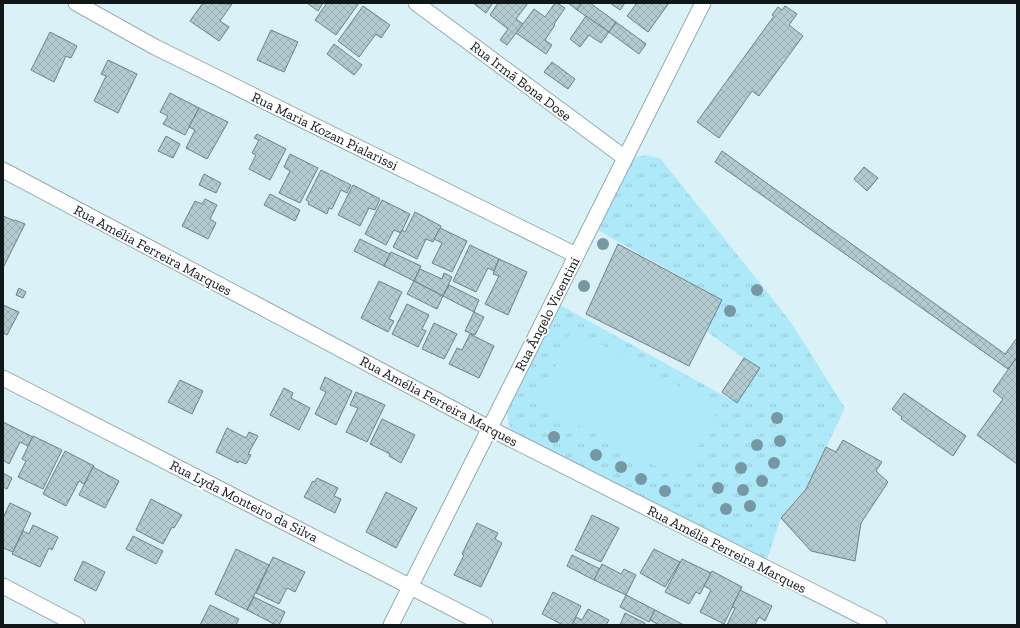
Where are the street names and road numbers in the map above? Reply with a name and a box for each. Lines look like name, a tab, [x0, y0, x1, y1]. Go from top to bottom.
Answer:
street label: Rua Irmã Bona Dose	[467, 38, 575, 125]
street label: Rua Maria Kozan Pialarissi	[249, 89, 401, 174]
street label: Rua Amélia Ferreira Marques	[71, 202, 235, 299]
street label: Rua Ângelo Vicentini	[511, 254, 584, 374]
street label: Rua Amélia Ferreira Marques	[357, 353, 521, 450]
street label: Rua Lyda Monteiro da Silva	[167, 457, 321, 546]
street label: Rua Amélia Ferreira Marques	[644, 502, 809, 597]

